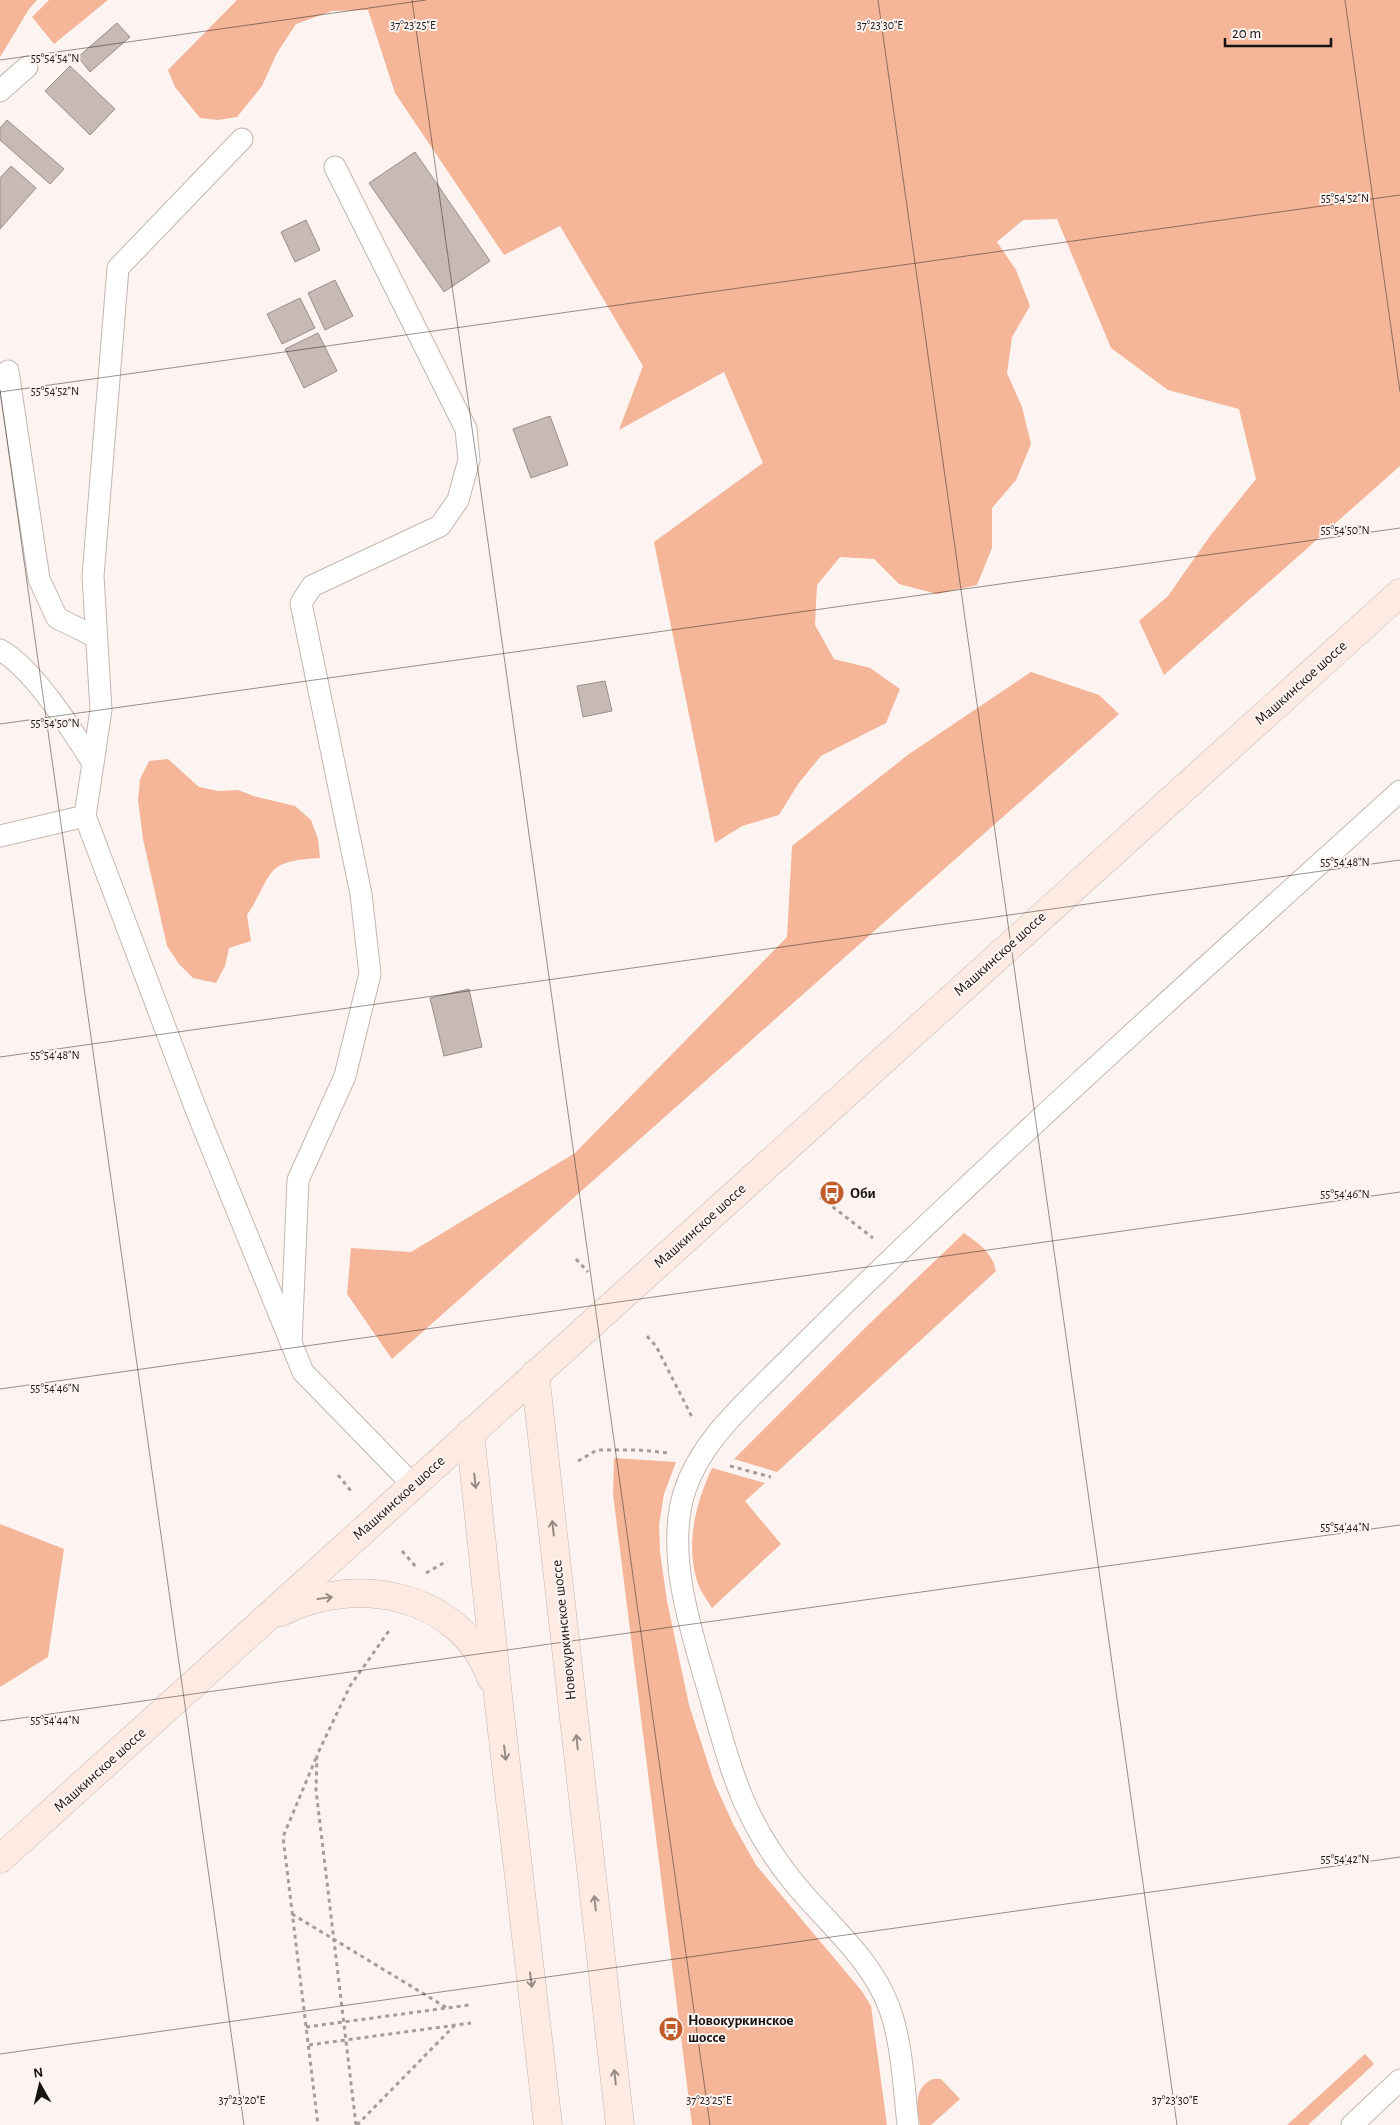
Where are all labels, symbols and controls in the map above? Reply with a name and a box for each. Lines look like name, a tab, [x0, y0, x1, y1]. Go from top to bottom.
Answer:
scale bar	[1225, 15, 1331, 47]
text: 37°23'25"E	[390, 19, 436, 31]
text: 37°23'30"E	[857, 19, 903, 31]
text: 20 m	[1232, 26, 1261, 41]
text: 55°54'54"N	[31, 52, 79, 64]
text: 55°54'52"N	[1321, 192, 1369, 204]
text: 55°54'52"N	[31, 385, 79, 397]
text: 55°54'50"N	[1320, 524, 1370, 536]
street label: Машкинское шоссе	[1252, 638, 1350, 728]
text: 55°54'50"N	[30, 717, 80, 729]
text: 55°54'48"N	[1320, 856, 1370, 868]
street label: Машкинское шоссе	[951, 909, 1049, 999]
text: 55°54'48"N	[30, 1049, 80, 1061]
bus stop icon: Оби	[819, 1180, 845, 1206]
street label: Машкинское шоссе	[651, 1181, 749, 1271]
place label: Оби	[850, 1186, 876, 1201]
text: 55°54'46"N	[1320, 1188, 1370, 1200]
text: 55°54'46"N	[30, 1382, 80, 1394]
street label: Машкинское шоссе	[350, 1453, 448, 1543]
one-way arrow	[471, 1473, 480, 1489]
one-way arrow	[548, 1520, 558, 1536]
text: 55°54'44"N	[1320, 1521, 1370, 1533]
street label: Новокуркинское шоссе	[549, 1559, 579, 1701]
one-way arrow	[317, 1593, 333, 1603]
text: 55°54'44"N	[30, 1714, 80, 1726]
street label: Машкинское шоссе	[51, 1725, 149, 1815]
one-way arrow	[572, 1734, 582, 1750]
one-way arrow	[500, 1745, 510, 1761]
text: 55°54'42"N	[1320, 1853, 1370, 1865]
one-way arrow	[590, 1896, 600, 1912]
one-way arrow	[526, 1971, 536, 1987]
place label: Новокуркинское шоссе	[688, 2013, 794, 2045]
bus stop icon: Новокуркинское шоссе	[658, 2016, 684, 2042]
north arrow	[15, 2060, 65, 2110]
text: N	[33, 2066, 44, 2081]
one-way arrow	[610, 2069, 620, 2085]
text: 37°23'20"E	[219, 2094, 266, 2106]
text: 37°23'25"E	[686, 2094, 732, 2106]
text: 37°23'30"E	[1152, 2094, 1198, 2106]

